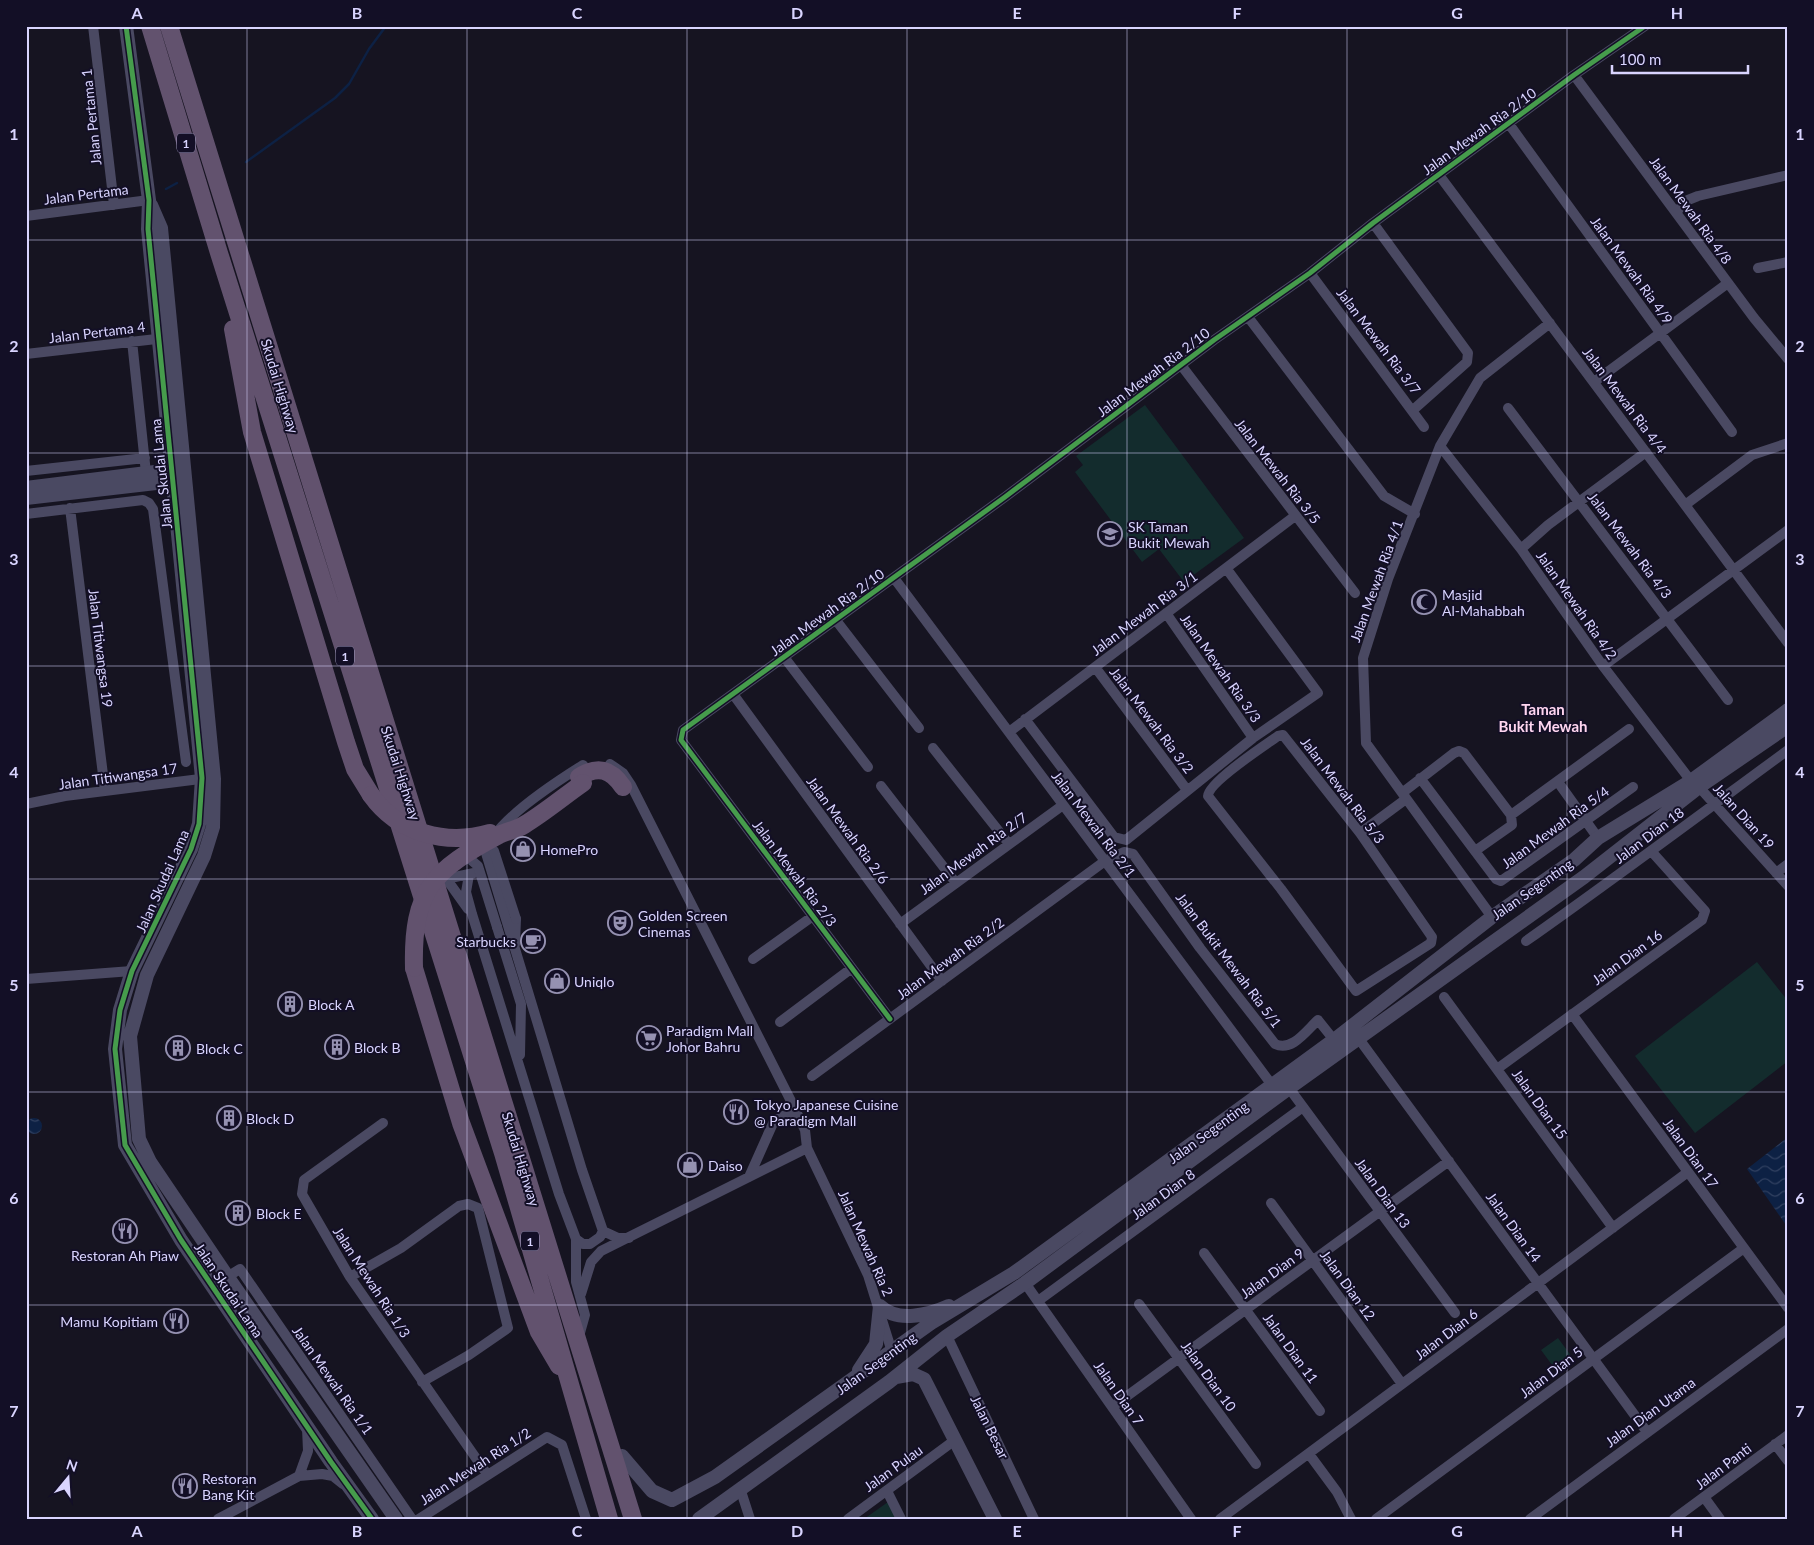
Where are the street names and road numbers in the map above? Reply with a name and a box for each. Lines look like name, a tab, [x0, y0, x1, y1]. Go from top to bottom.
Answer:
street label: Jalan Pertama 1	[77, 68, 105, 166]
street label: Jalan Mewah Ria 2/10	[1419, 84, 1539, 178]
road number: 1	[177, 134, 195, 152]
street label: Jalan Mewah Ria 4/8	[1646, 153, 1736, 267]
street label: Jalan Pertama	[43, 180, 129, 208]
street label: Jalan Mewah Ria 4/9	[1587, 213, 1677, 327]
street label: Jalan Mewah Ria 3/7	[1333, 284, 1425, 398]
street label: Jalan Pertama 4	[48, 318, 146, 346]
street label: Jalan Mewah Ria 2/10	[1093, 324, 1213, 420]
street label: Skudai Highway	[258, 337, 303, 436]
street label: Jalan Mewah Ria 4/4	[1579, 343, 1671, 457]
street label: Jalan Mewah Ria 3/5	[1232, 415, 1324, 527]
street label: Jalan Skudai Lama	[147, 418, 175, 530]
street label: Jalan Mewah Ria 4/3	[1584, 488, 1676, 602]
street label: Jalan Mewah Ria 4/1	[1346, 518, 1406, 644]
street label: Jalan Mewah Ria 4/2	[1533, 547, 1621, 663]
street label: Jalan Mewah Ria 2/10	[767, 565, 887, 659]
street label: Jalan Mewah Ria 3/1	[1087, 567, 1201, 659]
street label: Jalan Titiwangsa 19	[85, 587, 117, 709]
street label: Jalan Mewah Ria 3/3	[1177, 610, 1265, 726]
road number: 1	[336, 646, 354, 666]
street label: Jalan Mewah Ria 3/2	[1106, 663, 1198, 777]
street label: Skudai Highway	[378, 724, 424, 823]
street label: Jalan Mewah Ria 5/3	[1297, 733, 1389, 847]
street label: Jalan Titiwangsa 17	[57, 759, 179, 793]
street label: Jalan Mewah Ria 2/1	[1048, 767, 1140, 881]
street label: Jalan Mewah Ria 2/6	[803, 773, 893, 887]
street label: Jalan Dian 19	[1710, 780, 1778, 852]
street label: Jalan Mewah Ria 5/4	[1498, 782, 1612, 872]
street label: Jalan Dian 18	[1611, 803, 1687, 867]
street label: Jalan Mewah Ria 2/7	[916, 808, 1030, 898]
street label: Jalan Mewah Ria 2/3	[749, 816, 841, 930]
street label: Jalan Skudai Lama	[132, 827, 192, 935]
street label: Jalan Segenting	[1488, 855, 1576, 923]
street label: Jalan Bukit Mewah Ria 5/1	[1173, 889, 1285, 1031]
street label: Jalan Mewah Ria 2/2	[893, 913, 1007, 1003]
street label: Jalan Dian 16	[1589, 926, 1665, 988]
street label: Jalan Dian 15	[1509, 1066, 1571, 1142]
street label: Jalan Segenting	[1164, 1097, 1252, 1167]
street label: Skudai Highway	[499, 1110, 544, 1209]
street label: Jalan Dian 17	[1660, 1115, 1722, 1191]
street label: Jalan Dian 13	[1352, 1155, 1414, 1231]
street label: Jalan Dian 8	[1128, 1165, 1198, 1223]
street label: Jalan Mewah Ria 2	[835, 1187, 897, 1299]
street label: Jalan Dian 14	[1483, 1189, 1545, 1265]
street label: Jalan Mewah Ria 1/3	[330, 1223, 414, 1341]
road number: 1	[521, 1232, 539, 1250]
street label: Jalan Skudai Lama	[191, 1239, 267, 1341]
street label: Jalan Dian 9	[1237, 1244, 1307, 1302]
street label: Jalan Dian 12	[1317, 1247, 1379, 1323]
street label: Jalan Dian 6	[1411, 1305, 1481, 1363]
street label: Jalan Dian 11	[1260, 1310, 1322, 1386]
street label: Jalan Mewah Ria 1/1	[289, 1322, 377, 1438]
street label: Jalan Segenting	[832, 1328, 920, 1398]
street label: Jalan Dian 10	[1178, 1338, 1240, 1414]
street label: Jalan Dian 5	[1516, 1343, 1586, 1401]
street label: Jalan Dian 7	[1091, 1358, 1147, 1428]
street label: Jalan Dian Utama	[1602, 1374, 1698, 1450]
street label: Jalan Besar	[967, 1392, 1013, 1462]
street label: Jalan Mewah Ria 1/2	[416, 1424, 534, 1508]
street label: Jalan Panti	[1692, 1439, 1754, 1493]
street label: Jalan Pulau	[860, 1441, 926, 1495]

